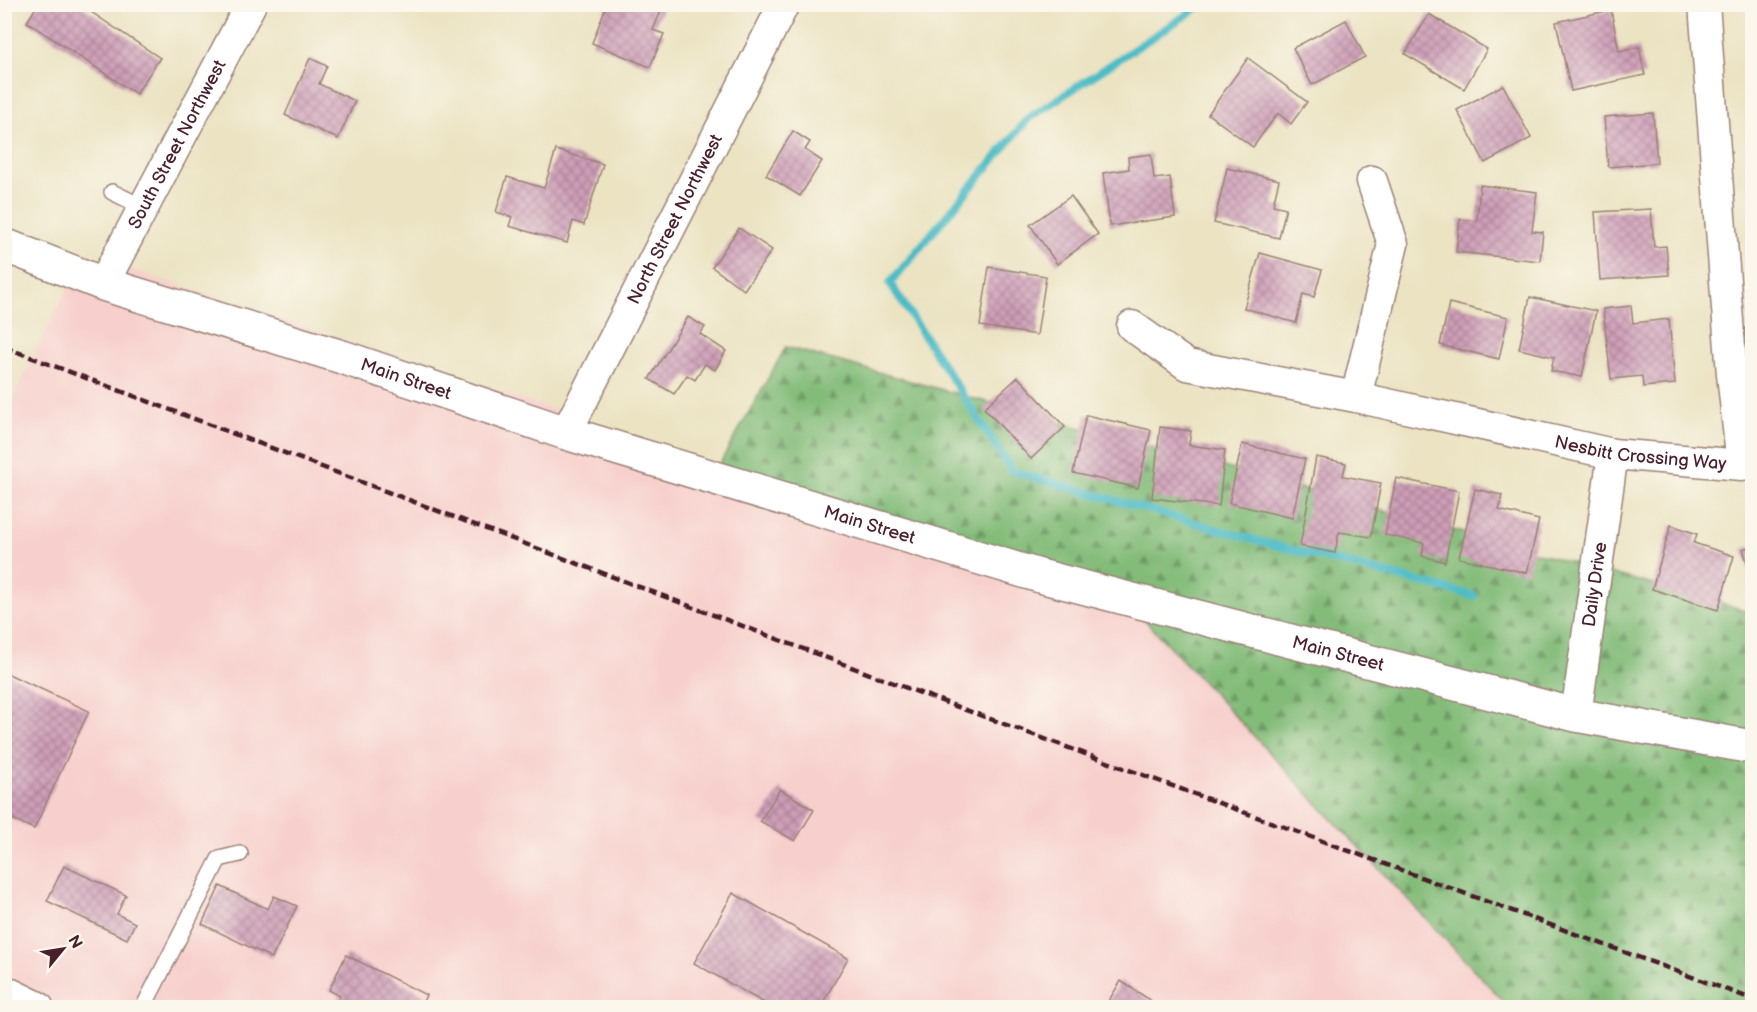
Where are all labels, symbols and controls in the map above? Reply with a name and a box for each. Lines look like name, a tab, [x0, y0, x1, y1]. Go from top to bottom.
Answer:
street label: South Street Northwest	[124, 56, 230, 232]
street label: North Street Northwest	[623, 130, 727, 307]
street label: Main Street	[358, 354, 454, 404]
street label: Nesbitt Crossing Way	[1553, 431, 1728, 474]
street label: Main Street	[822, 501, 918, 548]
street label: Daily Drive	[1578, 540, 1611, 628]
street label: Main Street	[1290, 631, 1387, 675]
north arrow	[33, 919, 93, 979]
text: N	[63, 932, 86, 952]

